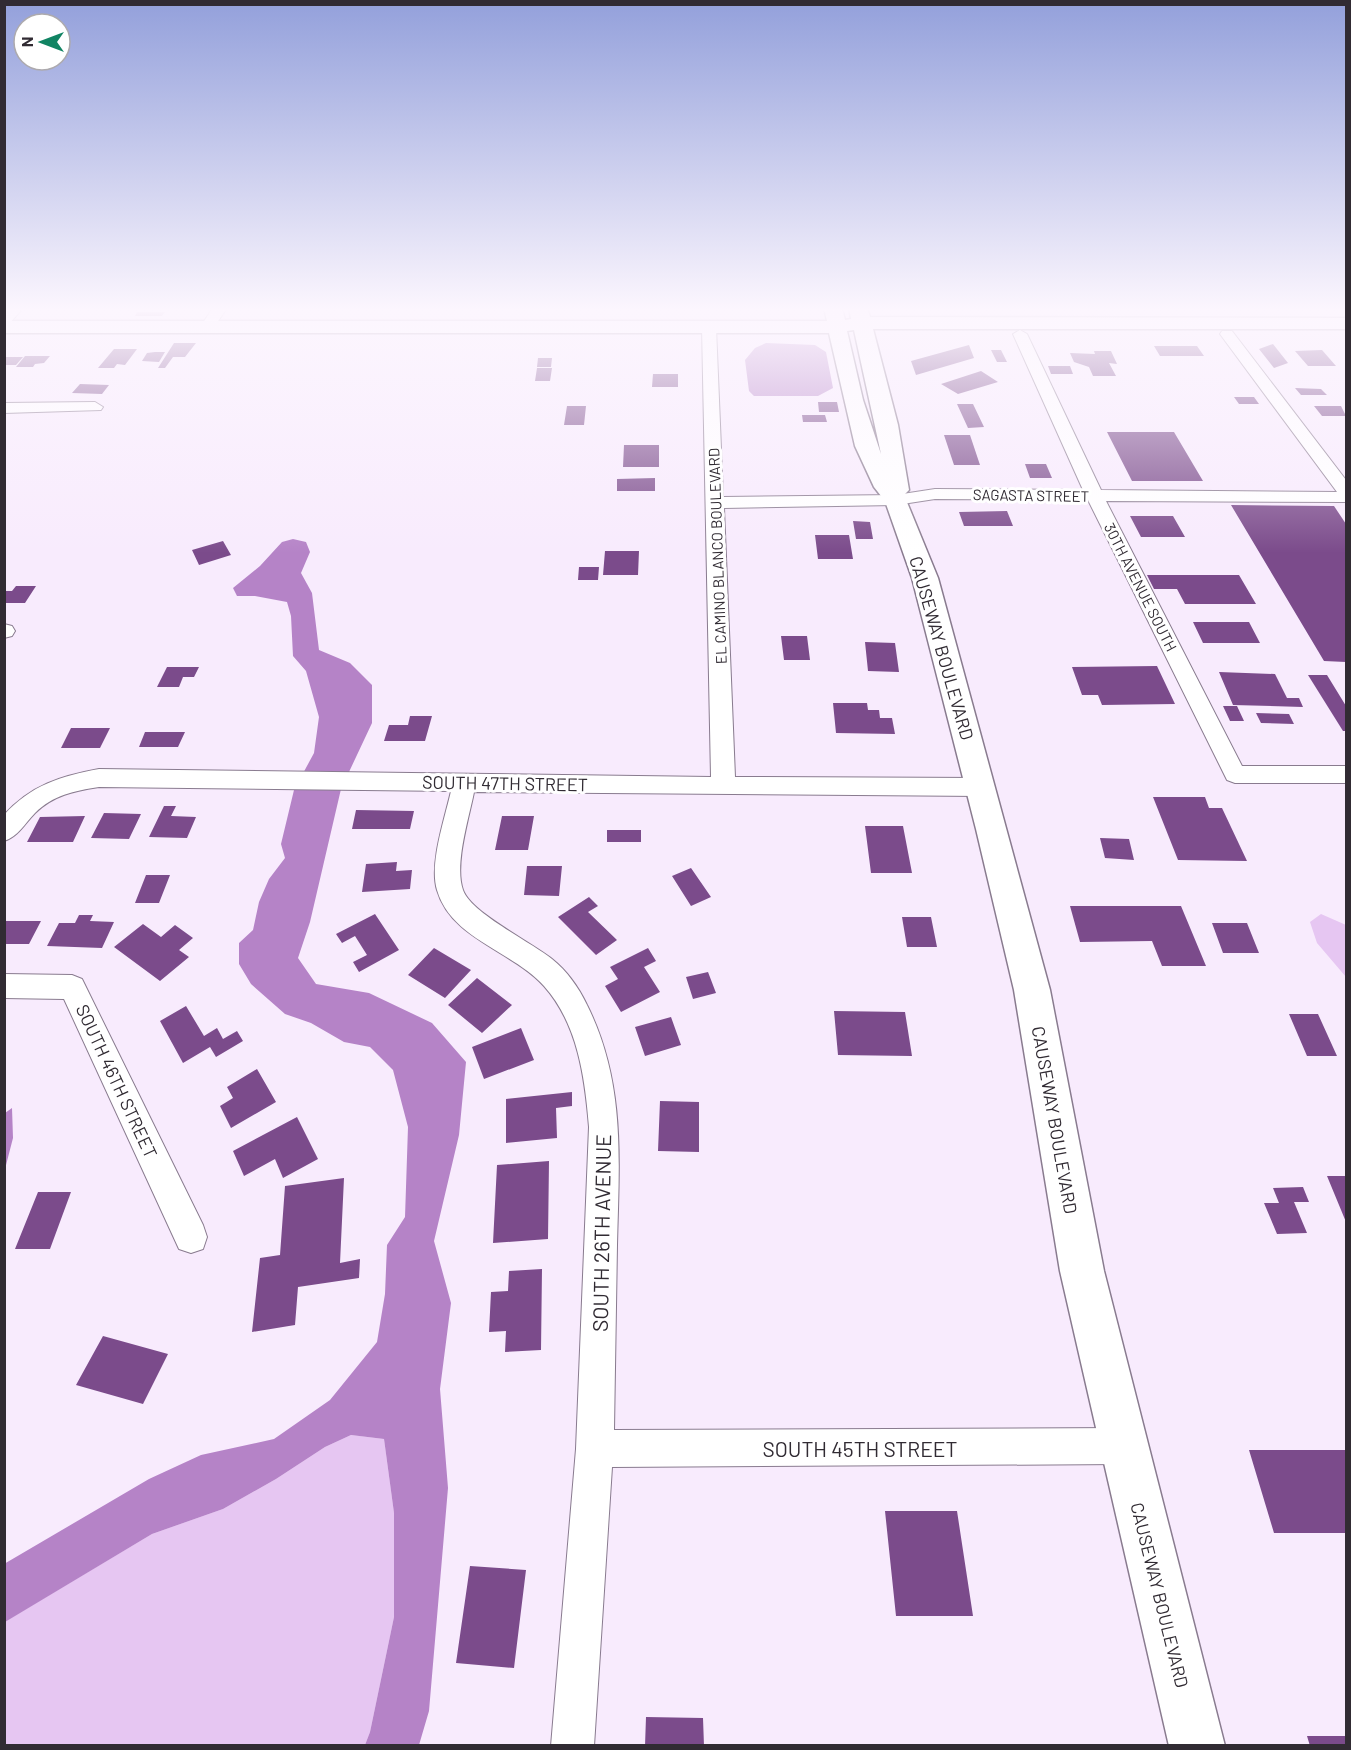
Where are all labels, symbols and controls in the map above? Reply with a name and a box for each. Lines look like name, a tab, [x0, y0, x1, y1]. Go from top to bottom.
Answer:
north arrow	[12, 12, 72, 72]
text: N	[17, 37, 36, 47]
street label: EL CAMINO BLANCO BOULEVARD	[704, 448, 730, 664]
street label: SAGASTA STREET	[973, 485, 1089, 505]
street label: 30TH AVENUE SOUTH	[1101, 520, 1181, 654]
street label: CAUSEWAY BOULEVARD	[905, 554, 979, 742]
street label: SOUTH 47TH STREET	[422, 771, 588, 795]
street label: SOUTH 46TH STREET	[72, 1001, 162, 1161]
street label: CAUSEWAY BOULEVARD	[1028, 1024, 1082, 1216]
street label: SOUTH 26TH AVENUE	[587, 1134, 615, 1332]
street label: SOUTH 45TH STREET	[762, 1436, 958, 1461]
street label: CAUSEWAY BOULEVARD	[1126, 1500, 1194, 1690]

